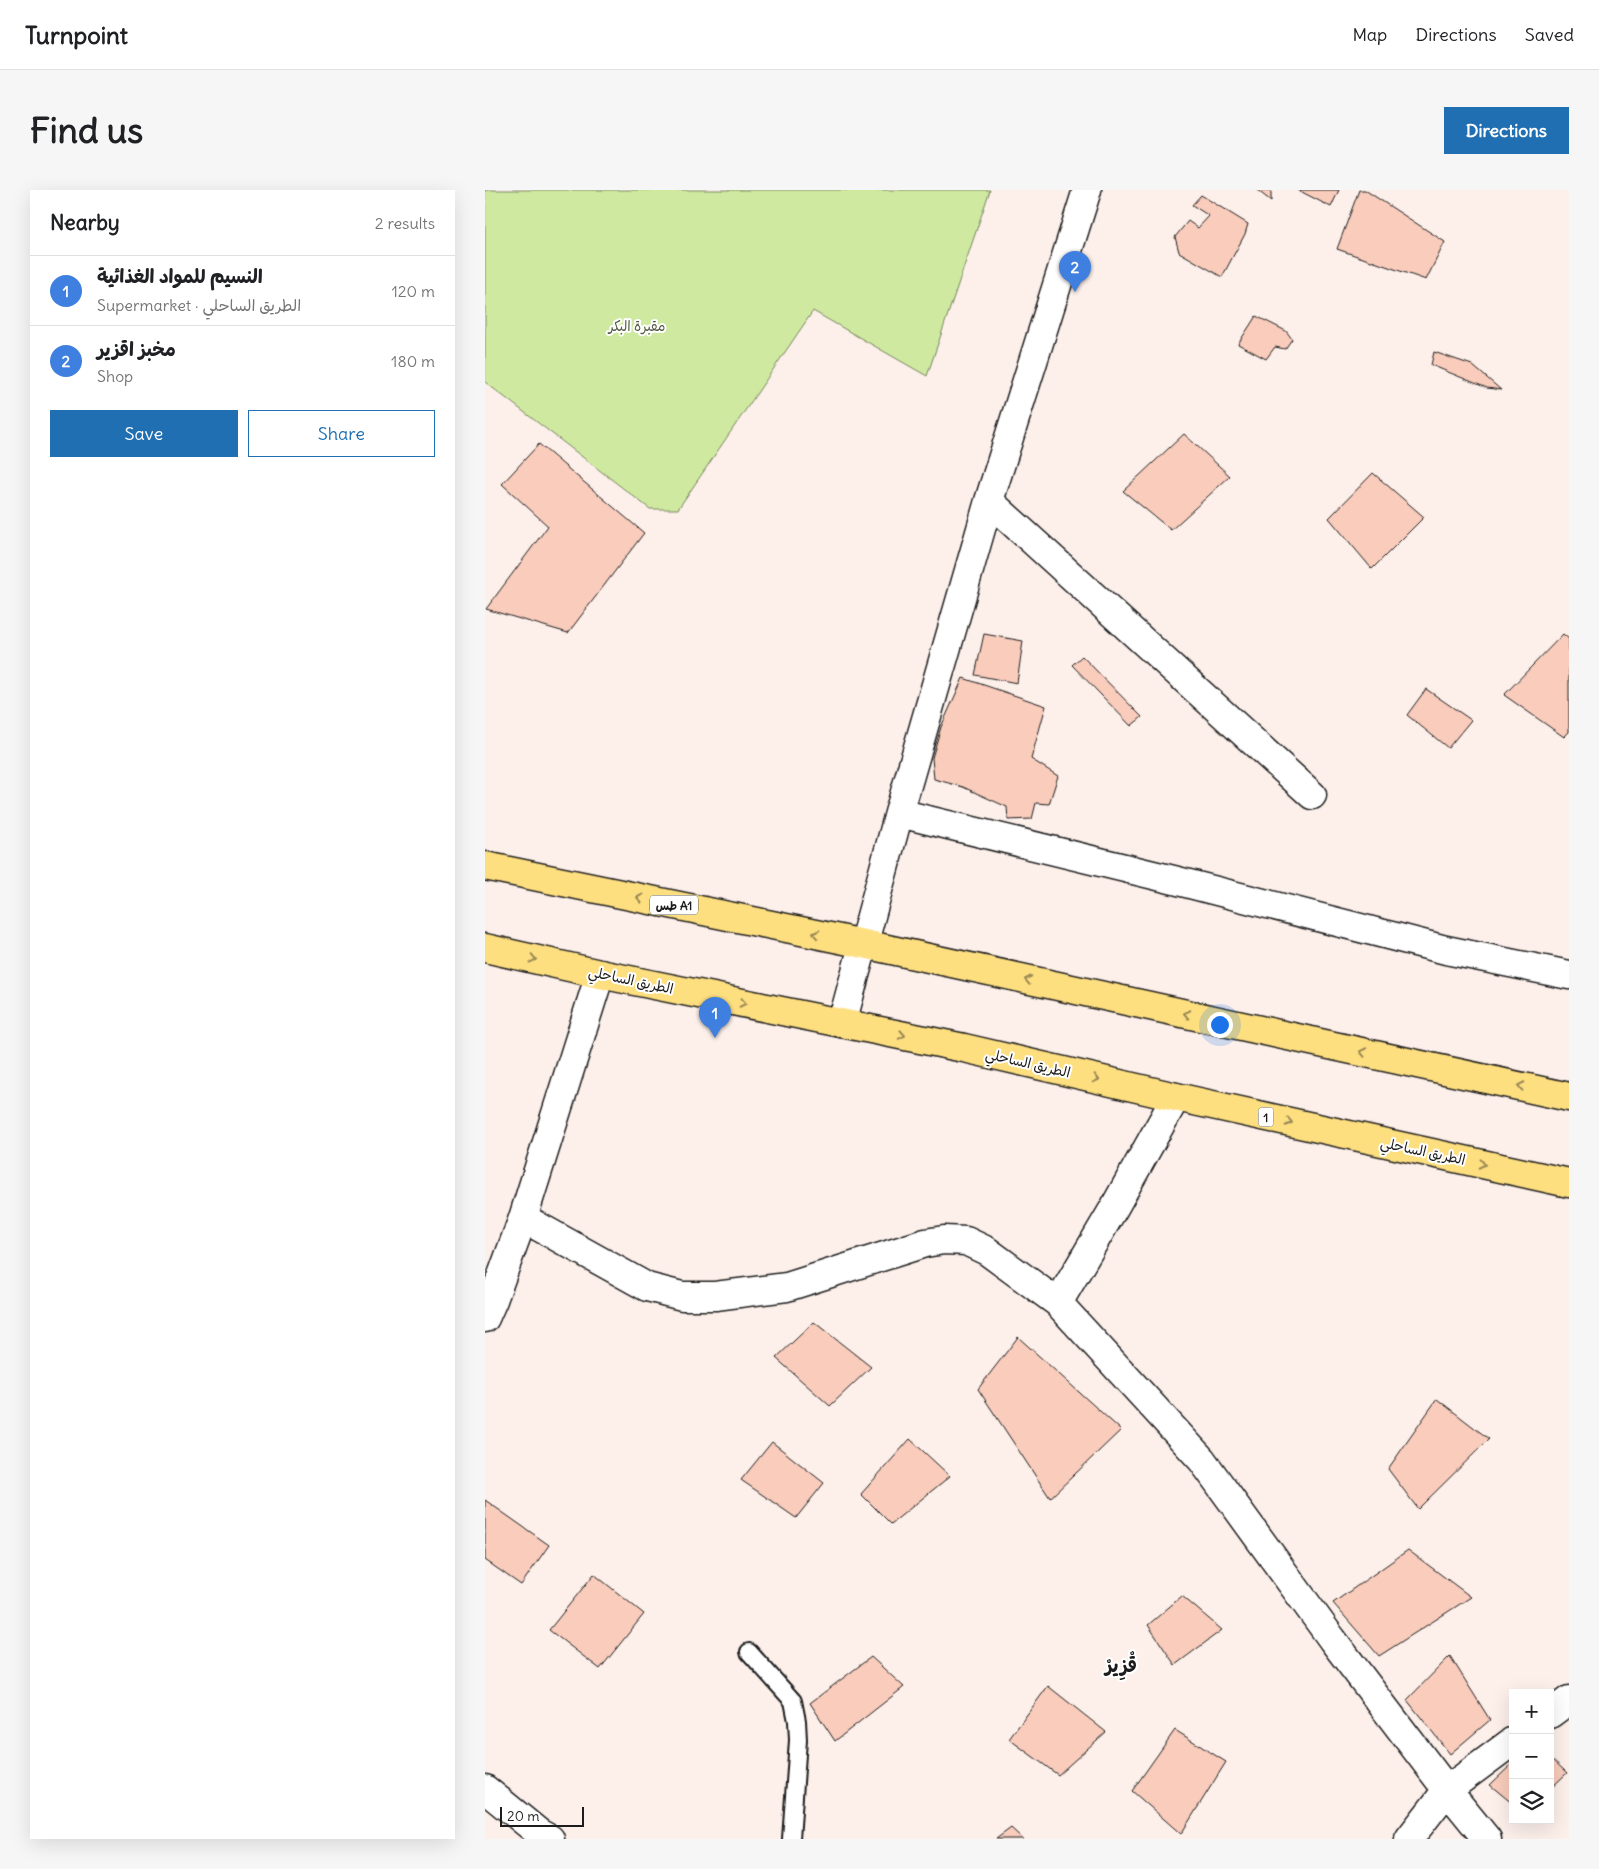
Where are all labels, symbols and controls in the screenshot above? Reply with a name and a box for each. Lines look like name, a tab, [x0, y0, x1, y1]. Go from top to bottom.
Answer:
text: Turnpoint	[25, 20, 128, 50]
text: Map	[1352, 23, 1387, 46]
text: Directions	[1415, 23, 1497, 46]
text: Saved	[1525, 23, 1574, 46]
button: Directions	[1444, 107, 1569, 154]
text: Find us	[30, 108, 143, 152]
text: Nearby	[50, 209, 120, 236]
text: 2 results	[375, 213, 435, 233]
pin: 2	[1059, 251, 1091, 292]
text: النسيم للمواد الغذائية	[97, 264, 263, 288]
text: 1	[63, 281, 69, 301]
text: 120 m	[392, 281, 435, 301]
text: Supermarket · الطريق الساحلي	[97, 295, 301, 315]
park label: مقبرة البكر	[608, 317, 665, 335]
text: مخبز اقزير	[97, 337, 176, 361]
text: 2	[62, 351, 70, 371]
text: 180 m	[391, 351, 435, 371]
text: Shop	[97, 366, 133, 386]
button: Save	[50, 410, 238, 457]
button: Share	[248, 410, 435, 457]
one-way arrow	[635, 893, 644, 903]
road number: طس A1	[650, 896, 698, 914]
one-way arrow	[812, 929, 821, 940]
one-way arrow	[528, 953, 537, 964]
street label: الطريق الساحلي	[586, 962, 675, 1002]
one-way arrow	[1023, 975, 1032, 985]
pin: 1	[699, 997, 731, 1038]
one-way arrow	[739, 997, 747, 1008]
one-way arrow	[1182, 1009, 1191, 1020]
your location	[1207, 1012, 1233, 1038]
one-way arrow	[898, 1030, 907, 1040]
street label: الطريق الساحلي	[983, 1045, 1072, 1085]
one-way arrow	[1358, 1047, 1367, 1058]
one-way arrow	[1092, 1073, 1101, 1084]
one-way arrow	[1517, 1082, 1526, 1092]
road number: 1	[1259, 1108, 1273, 1126]
one-way arrow	[1285, 1116, 1293, 1127]
street label: الطريق الساحلي	[1378, 1133, 1467, 1173]
one-way arrow	[1478, 1158, 1486, 1169]
district label: قْزِيرْ	[1103, 1651, 1137, 1680]
map controls	[1509, 1689, 1554, 1824]
button: +	[1509, 1689, 1554, 1734]
button: −	[1509, 1734, 1554, 1779]
button: layers	[1509, 1779, 1554, 1824]
scale bar	[500, 1804, 584, 1827]
text: 20 m	[507, 1807, 540, 1825]

